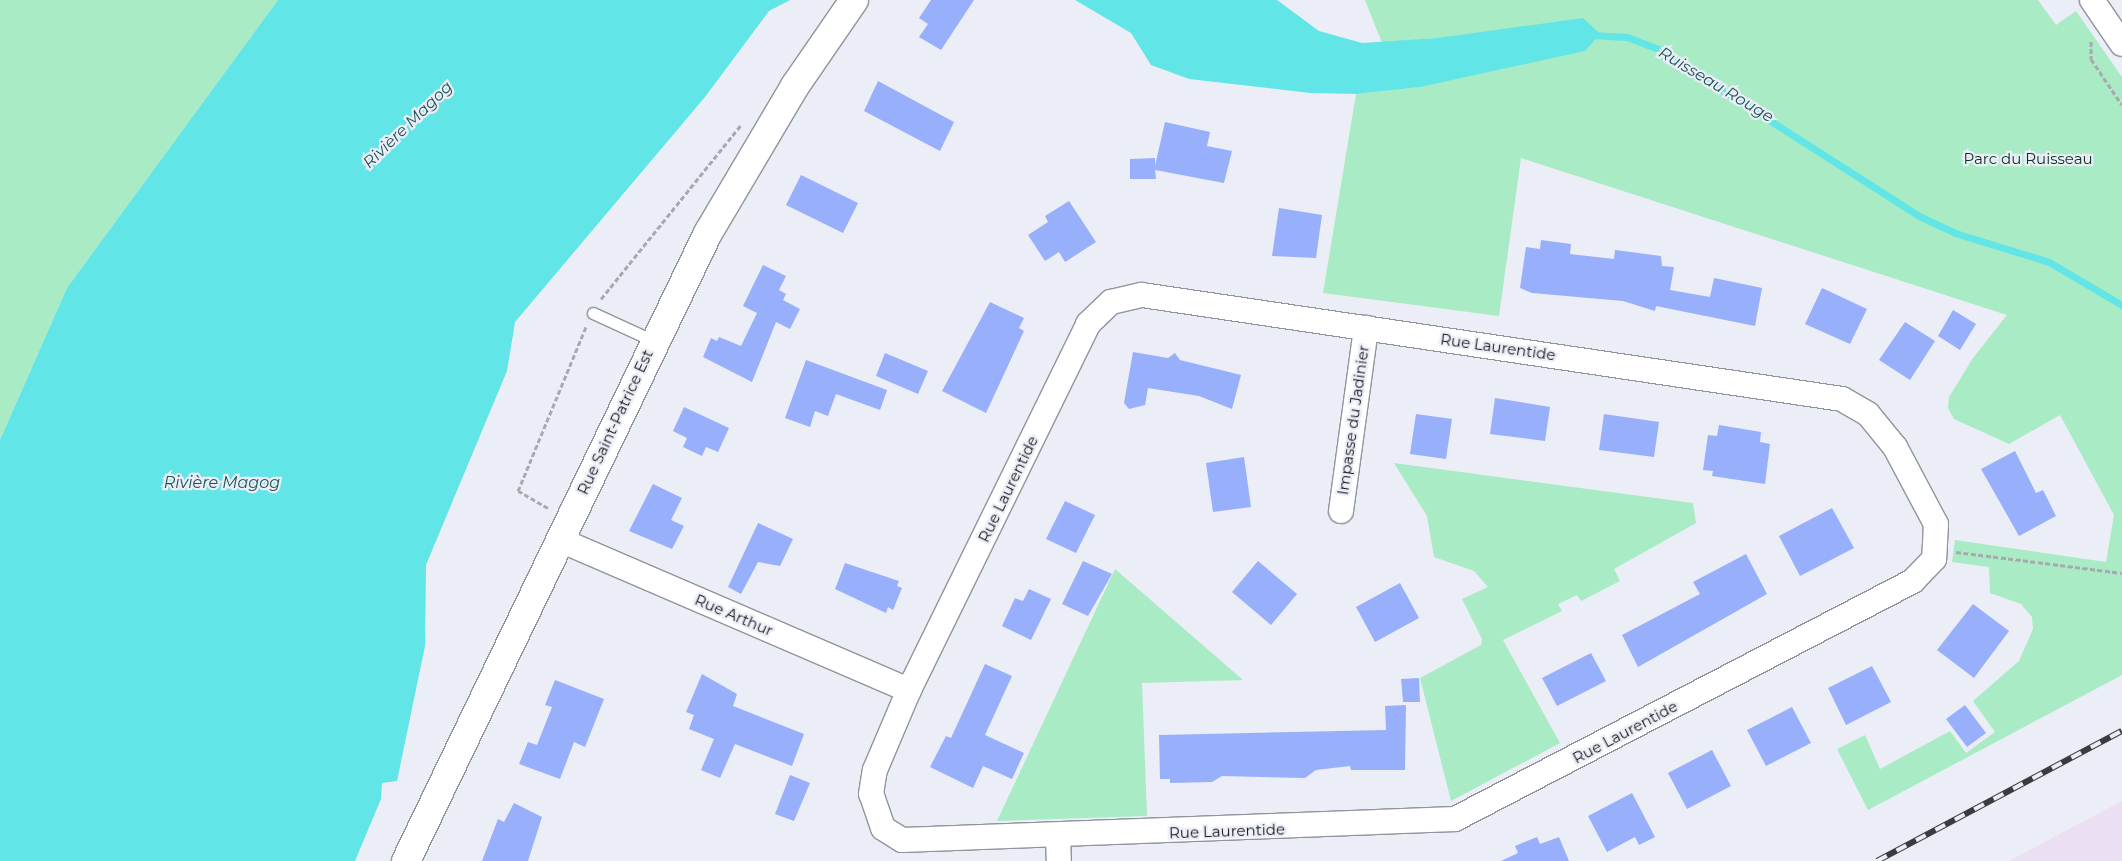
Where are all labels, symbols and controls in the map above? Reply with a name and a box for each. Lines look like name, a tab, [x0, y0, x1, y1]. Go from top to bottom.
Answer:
water label: Ruisseau Rouge	[1655, 43, 1777, 127]
water label: Rivière Magog	[359, 78, 457, 172]
park label: Parc du Ruisseau	[1963, 150, 2093, 168]
street label: Rue Laurentide	[1439, 330, 1557, 364]
street label: Impasse du Jadinier	[1334, 344, 1372, 496]
street label: Rue Saint-Patrice Est	[573, 347, 657, 497]
street label: Rue Laurentide	[974, 433, 1042, 545]
water label: Rivière Magog	[164, 473, 280, 493]
street label: Rue Arthur	[692, 590, 776, 640]
street label: Rue Laurentide	[1570, 697, 1680, 767]
street label: Rue Laurentide	[1169, 820, 1285, 842]

